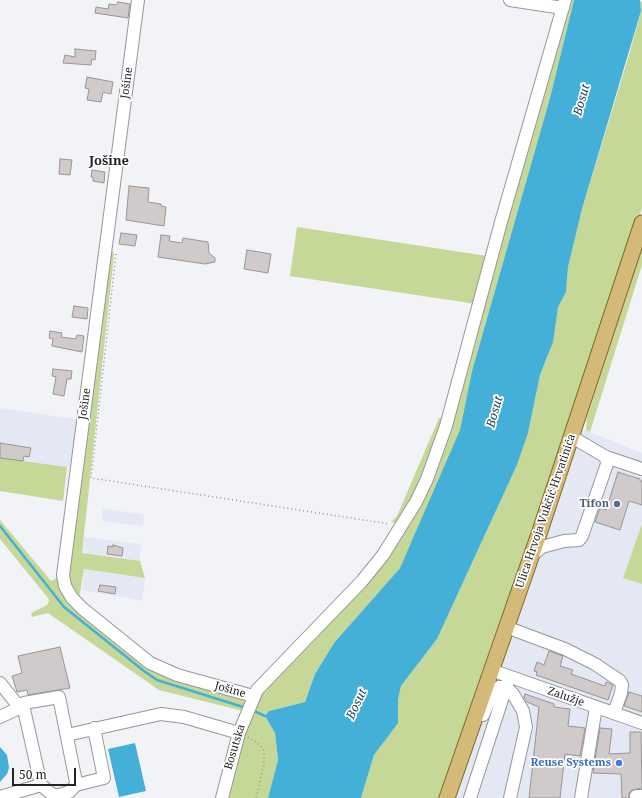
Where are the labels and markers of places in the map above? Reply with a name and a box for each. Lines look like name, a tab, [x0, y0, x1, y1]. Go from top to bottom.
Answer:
place label: Tifon	[579, 497, 609, 511]
marker: Tifon	[612, 499, 622, 509]
place label: Reuse Systems	[530, 756, 611, 770]
marker: Reuse Systems	[614, 758, 624, 768]

